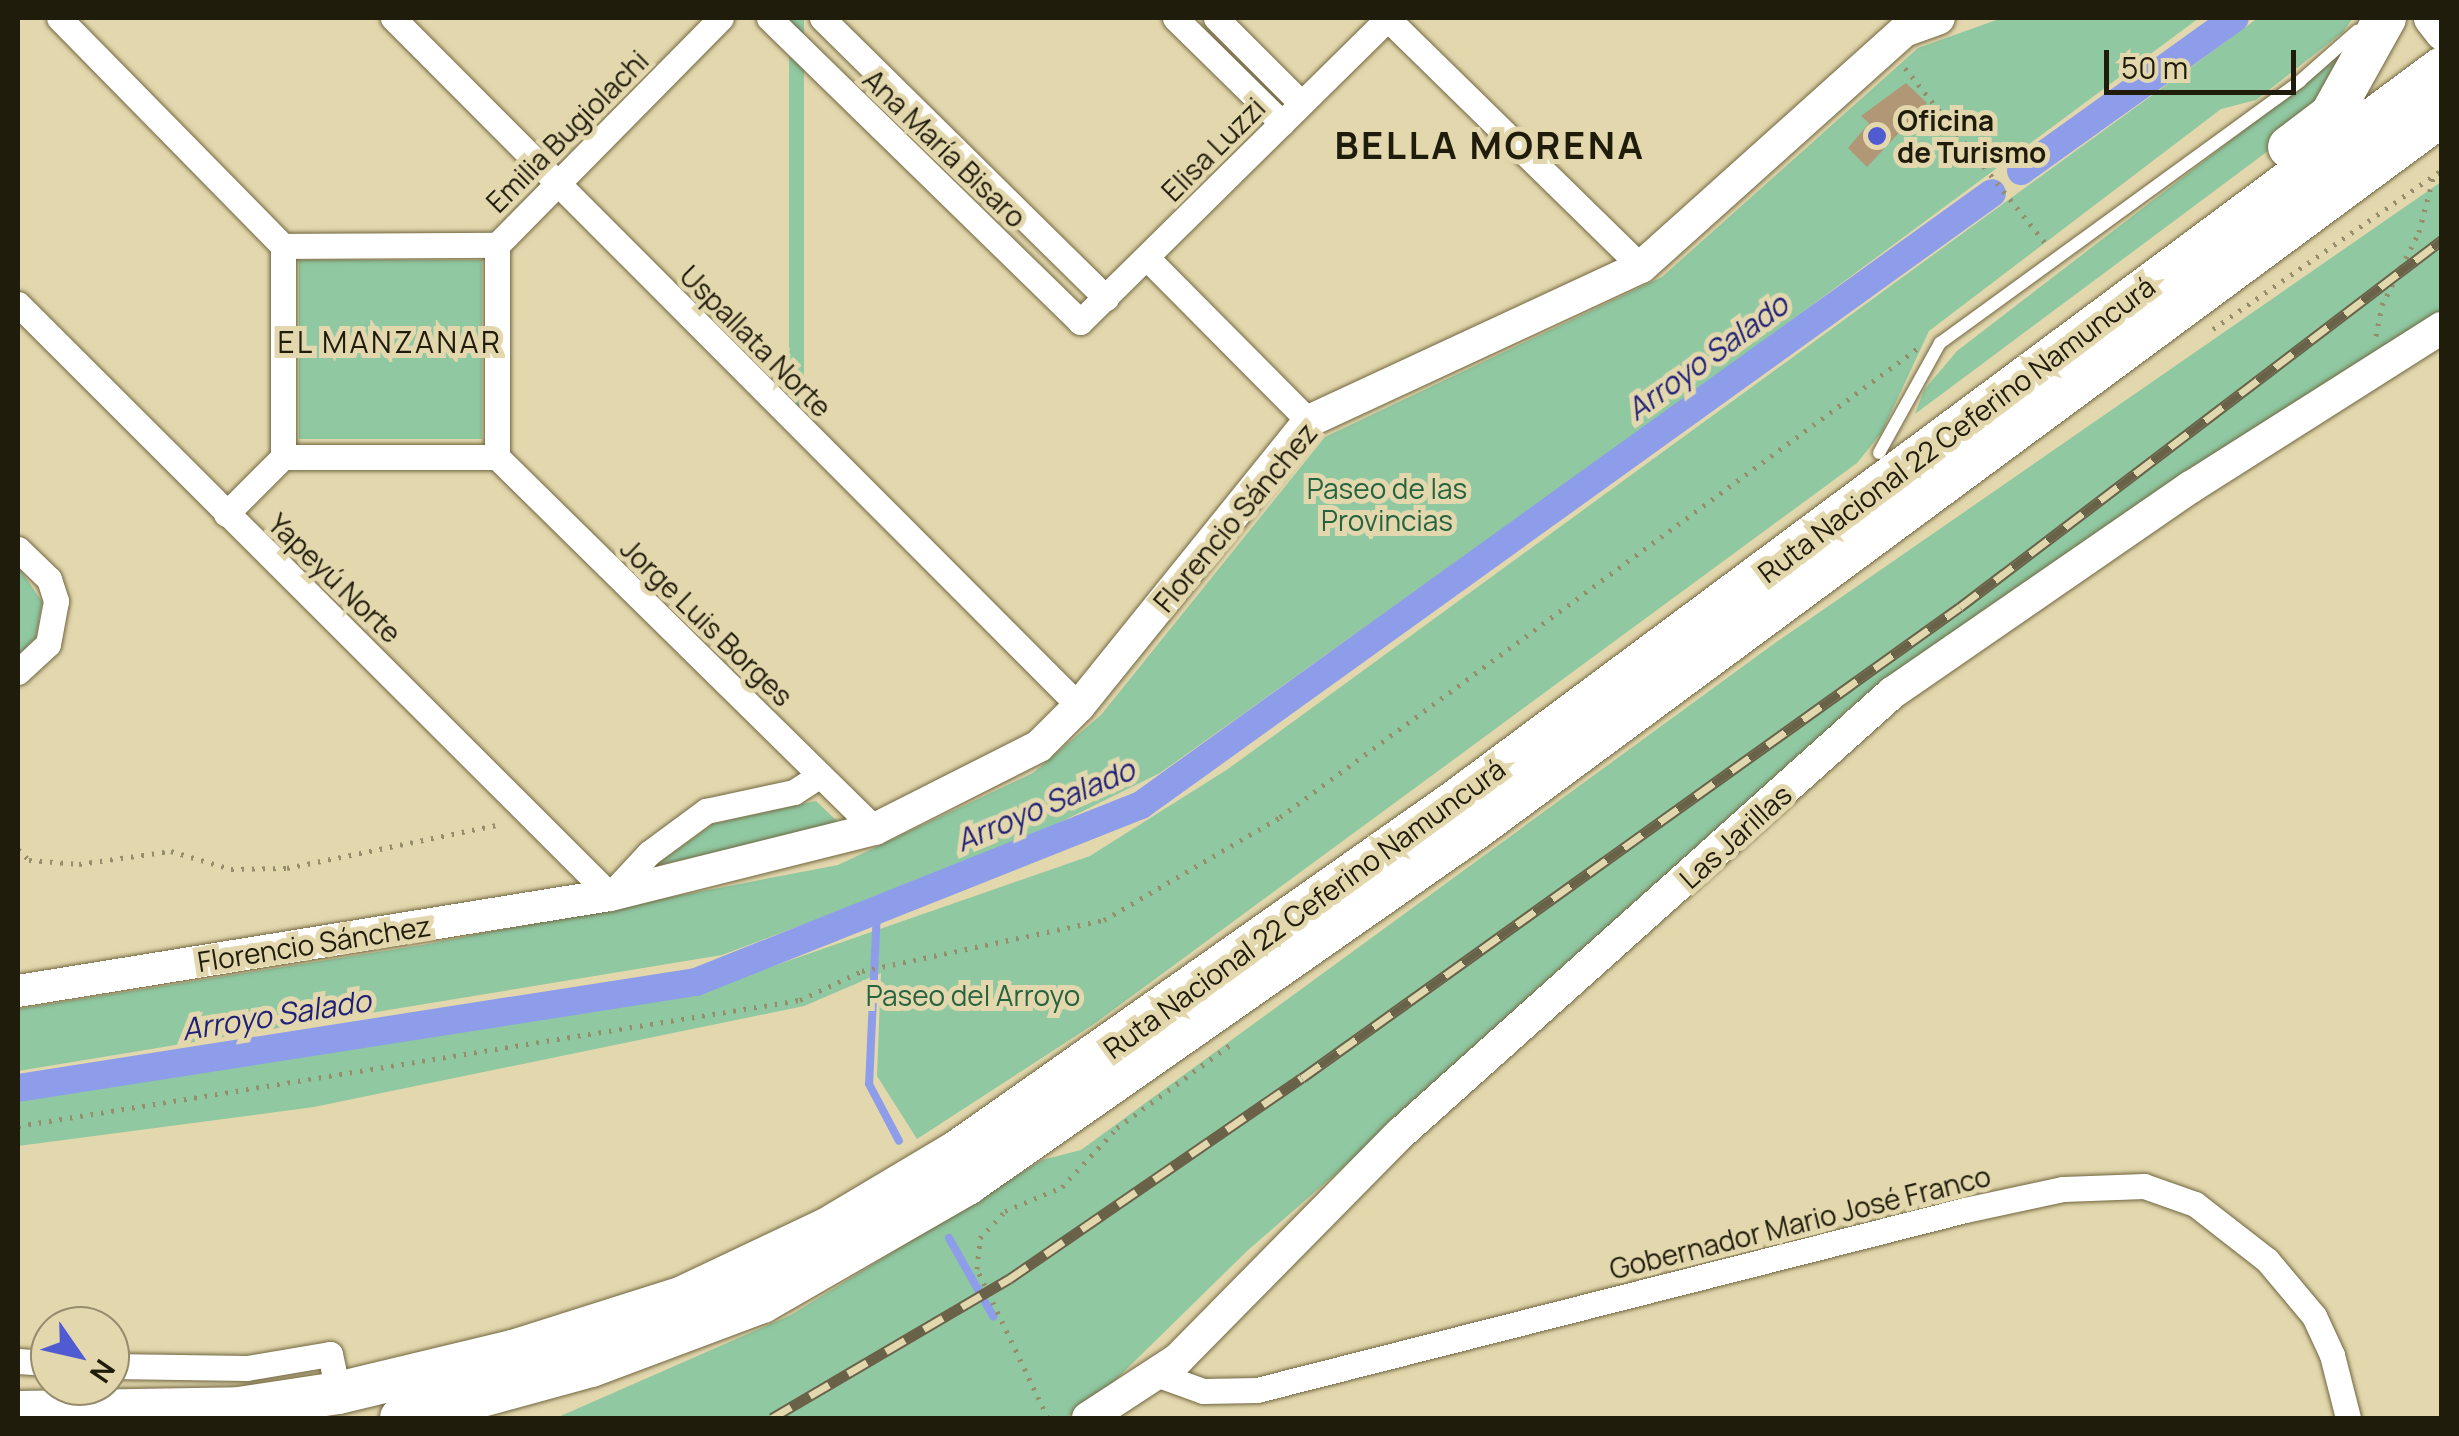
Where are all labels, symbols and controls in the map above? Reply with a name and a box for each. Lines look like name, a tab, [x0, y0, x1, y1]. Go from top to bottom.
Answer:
scale bar	[2109, 30, 2302, 92]
street label: Emilia Bugiolachi	[479, 43, 655, 219]
text: 50 m	[2121, 47, 2188, 88]
street label: Ana María Bisaro	[857, 62, 1033, 234]
street label: Elisa Luzzi	[1154, 90, 1272, 208]
place label: Oficina de Turismo	[1897, 103, 2046, 169]
district label: BELLA MORENA	[1335, 122, 1645, 168]
marker: Oficina de Turismo	[1866, 125, 1888, 147]
street label: Uspallata Norte	[673, 258, 839, 424]
street label: Ruta Nacional 22 Ceferino Namuncurá	[1751, 269, 2161, 589]
water label: Arroyo Salado	[1619, 286, 1795, 428]
district label: EL MANZANAR	[277, 324, 503, 360]
street label: Florencio Sánchez	[1146, 416, 1324, 618]
park label: Paseo de las Provincias	[1307, 471, 1467, 537]
street label: Yapeyú Norte	[262, 506, 408, 650]
street label: Jorge Luis Borges	[614, 531, 800, 713]
water label: Arroyo Salado	[950, 751, 1140, 859]
street label: Ruta Nacional 22 Ceferino Namuncurá	[1097, 751, 1511, 1065]
street label: Las Jarillas	[1672, 777, 1798, 895]
street label: Florencio Sánchez	[195, 908, 433, 978]
park label: Paseo del Arroyo	[866, 978, 1080, 1012]
water label: Arroyo Salado	[179, 982, 373, 1048]
street label: Gobernador Mario José Franco	[1606, 1158, 1994, 1286]
north arrow	[30, 1306, 130, 1406]
text: N	[82, 1353, 125, 1391]

